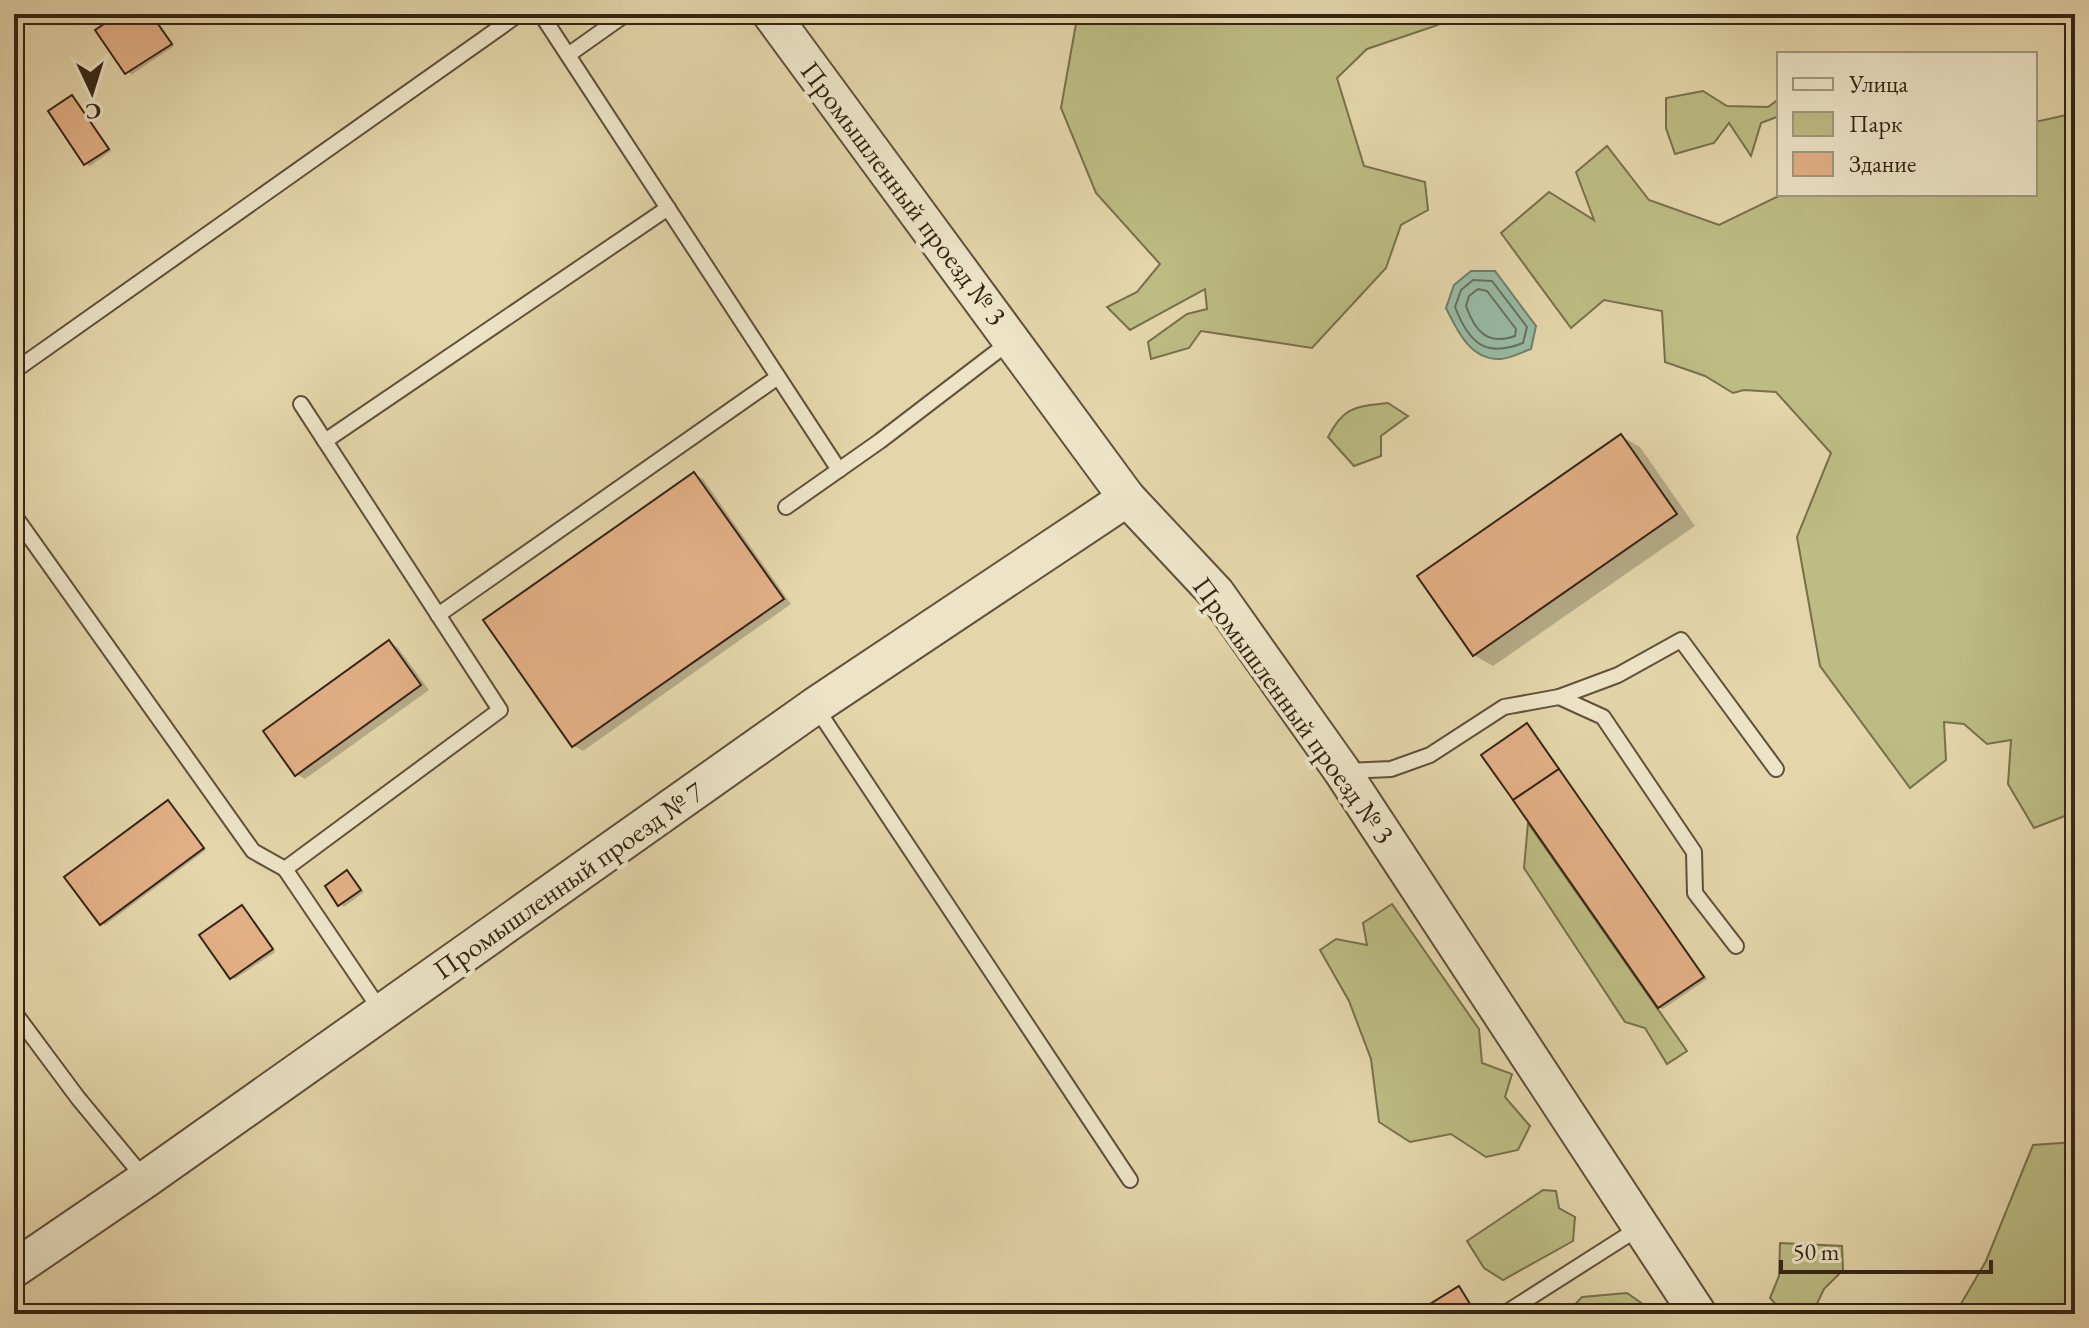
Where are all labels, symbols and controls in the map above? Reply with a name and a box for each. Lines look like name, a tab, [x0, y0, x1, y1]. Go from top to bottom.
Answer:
north arrow	[52, 52, 132, 132]
legend	[1777, 52, 2037, 196]
street label: Промышленный проезд № 3	[793, 54, 1015, 332]
text: Улица	[1848, 68, 1908, 99]
text: С	[85, 96, 102, 126]
text: Парк	[1849, 108, 1903, 139]
text: Здание	[1849, 148, 1916, 179]
street label: Промышленный проезд № 3	[1185, 569, 1403, 851]
street label: Промышленный проезд № 7	[426, 773, 711, 987]
scale bar	[1781, 1224, 1991, 1274]
text: 50 m	[1793, 1236, 1840, 1267]

